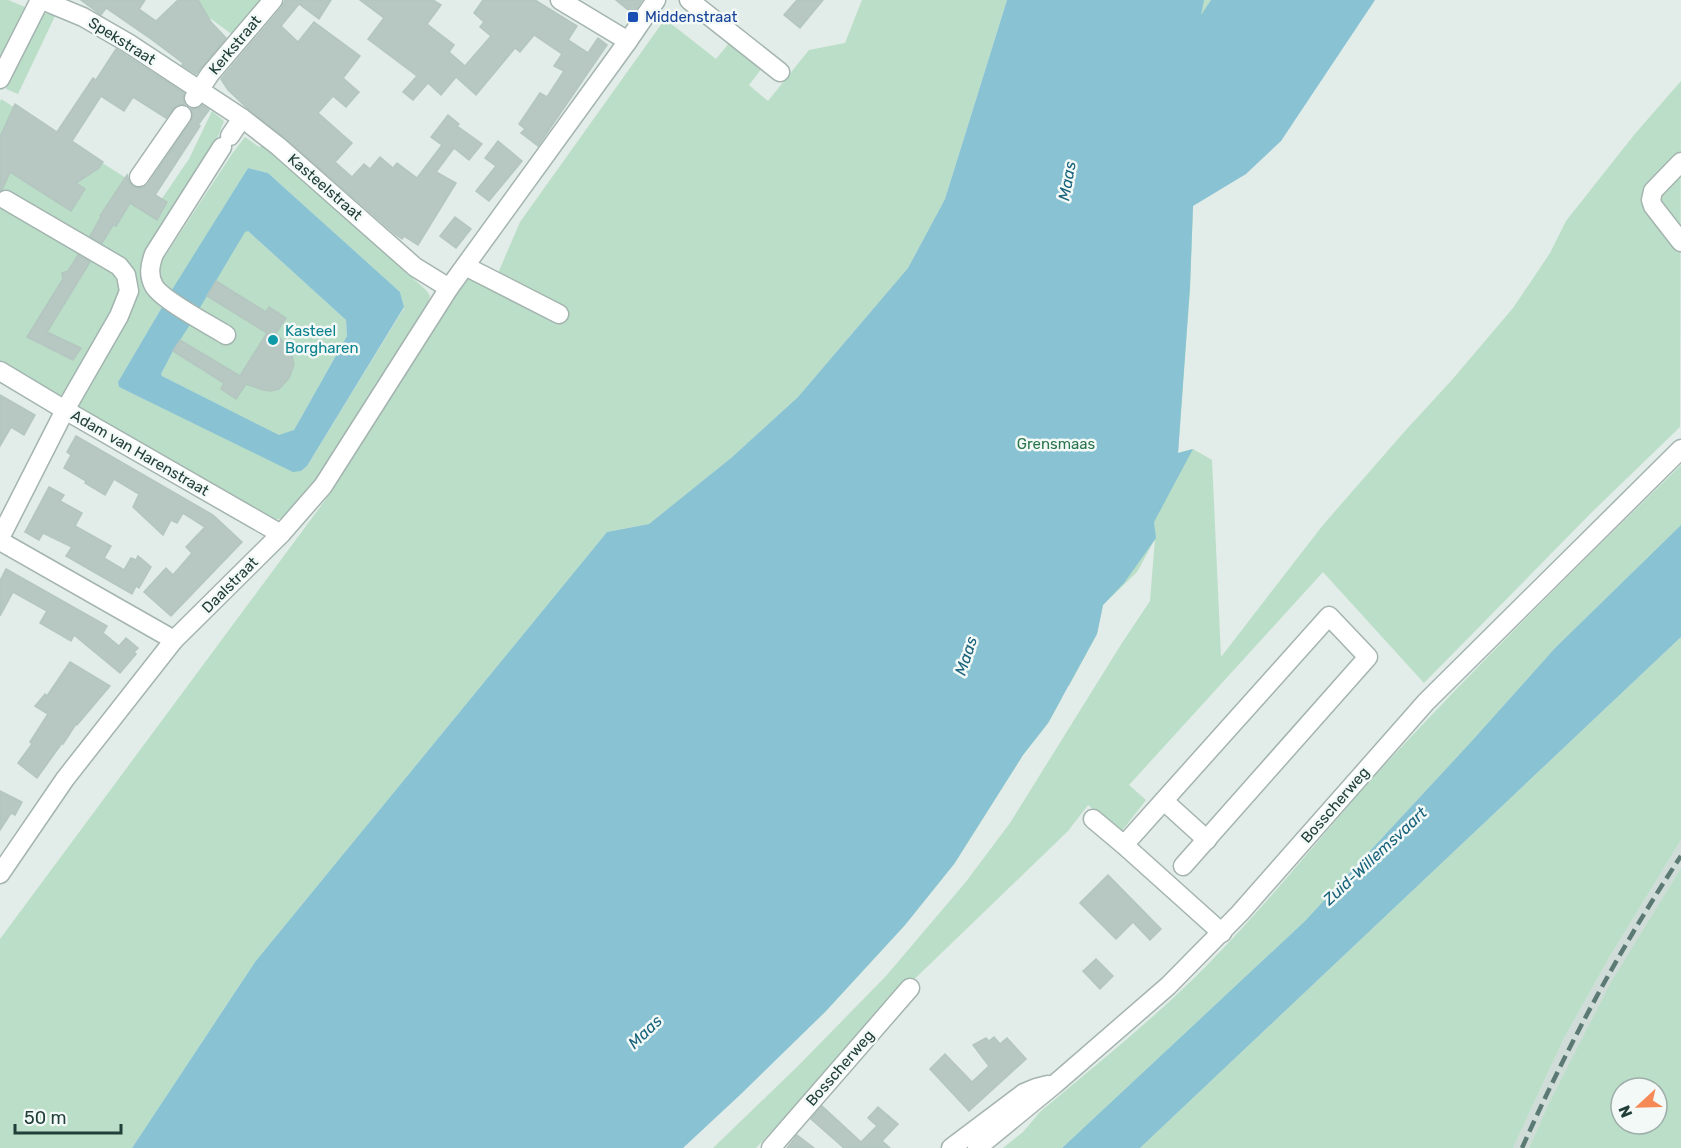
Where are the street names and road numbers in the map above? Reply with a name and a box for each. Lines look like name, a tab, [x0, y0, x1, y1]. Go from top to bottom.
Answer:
street label: Kerkstraat	[205, 12, 265, 78]
street label: Spekstraat	[85, 13, 159, 69]
street label: Kasteelstraat	[284, 150, 366, 224]
street label: Adam van Harenstraat	[68, 406, 212, 500]
street label: Daalstraat	[198, 553, 262, 617]
street label: Bosscherweg	[1297, 763, 1373, 847]
street label: Bosscherweg	[802, 1026, 878, 1110]

